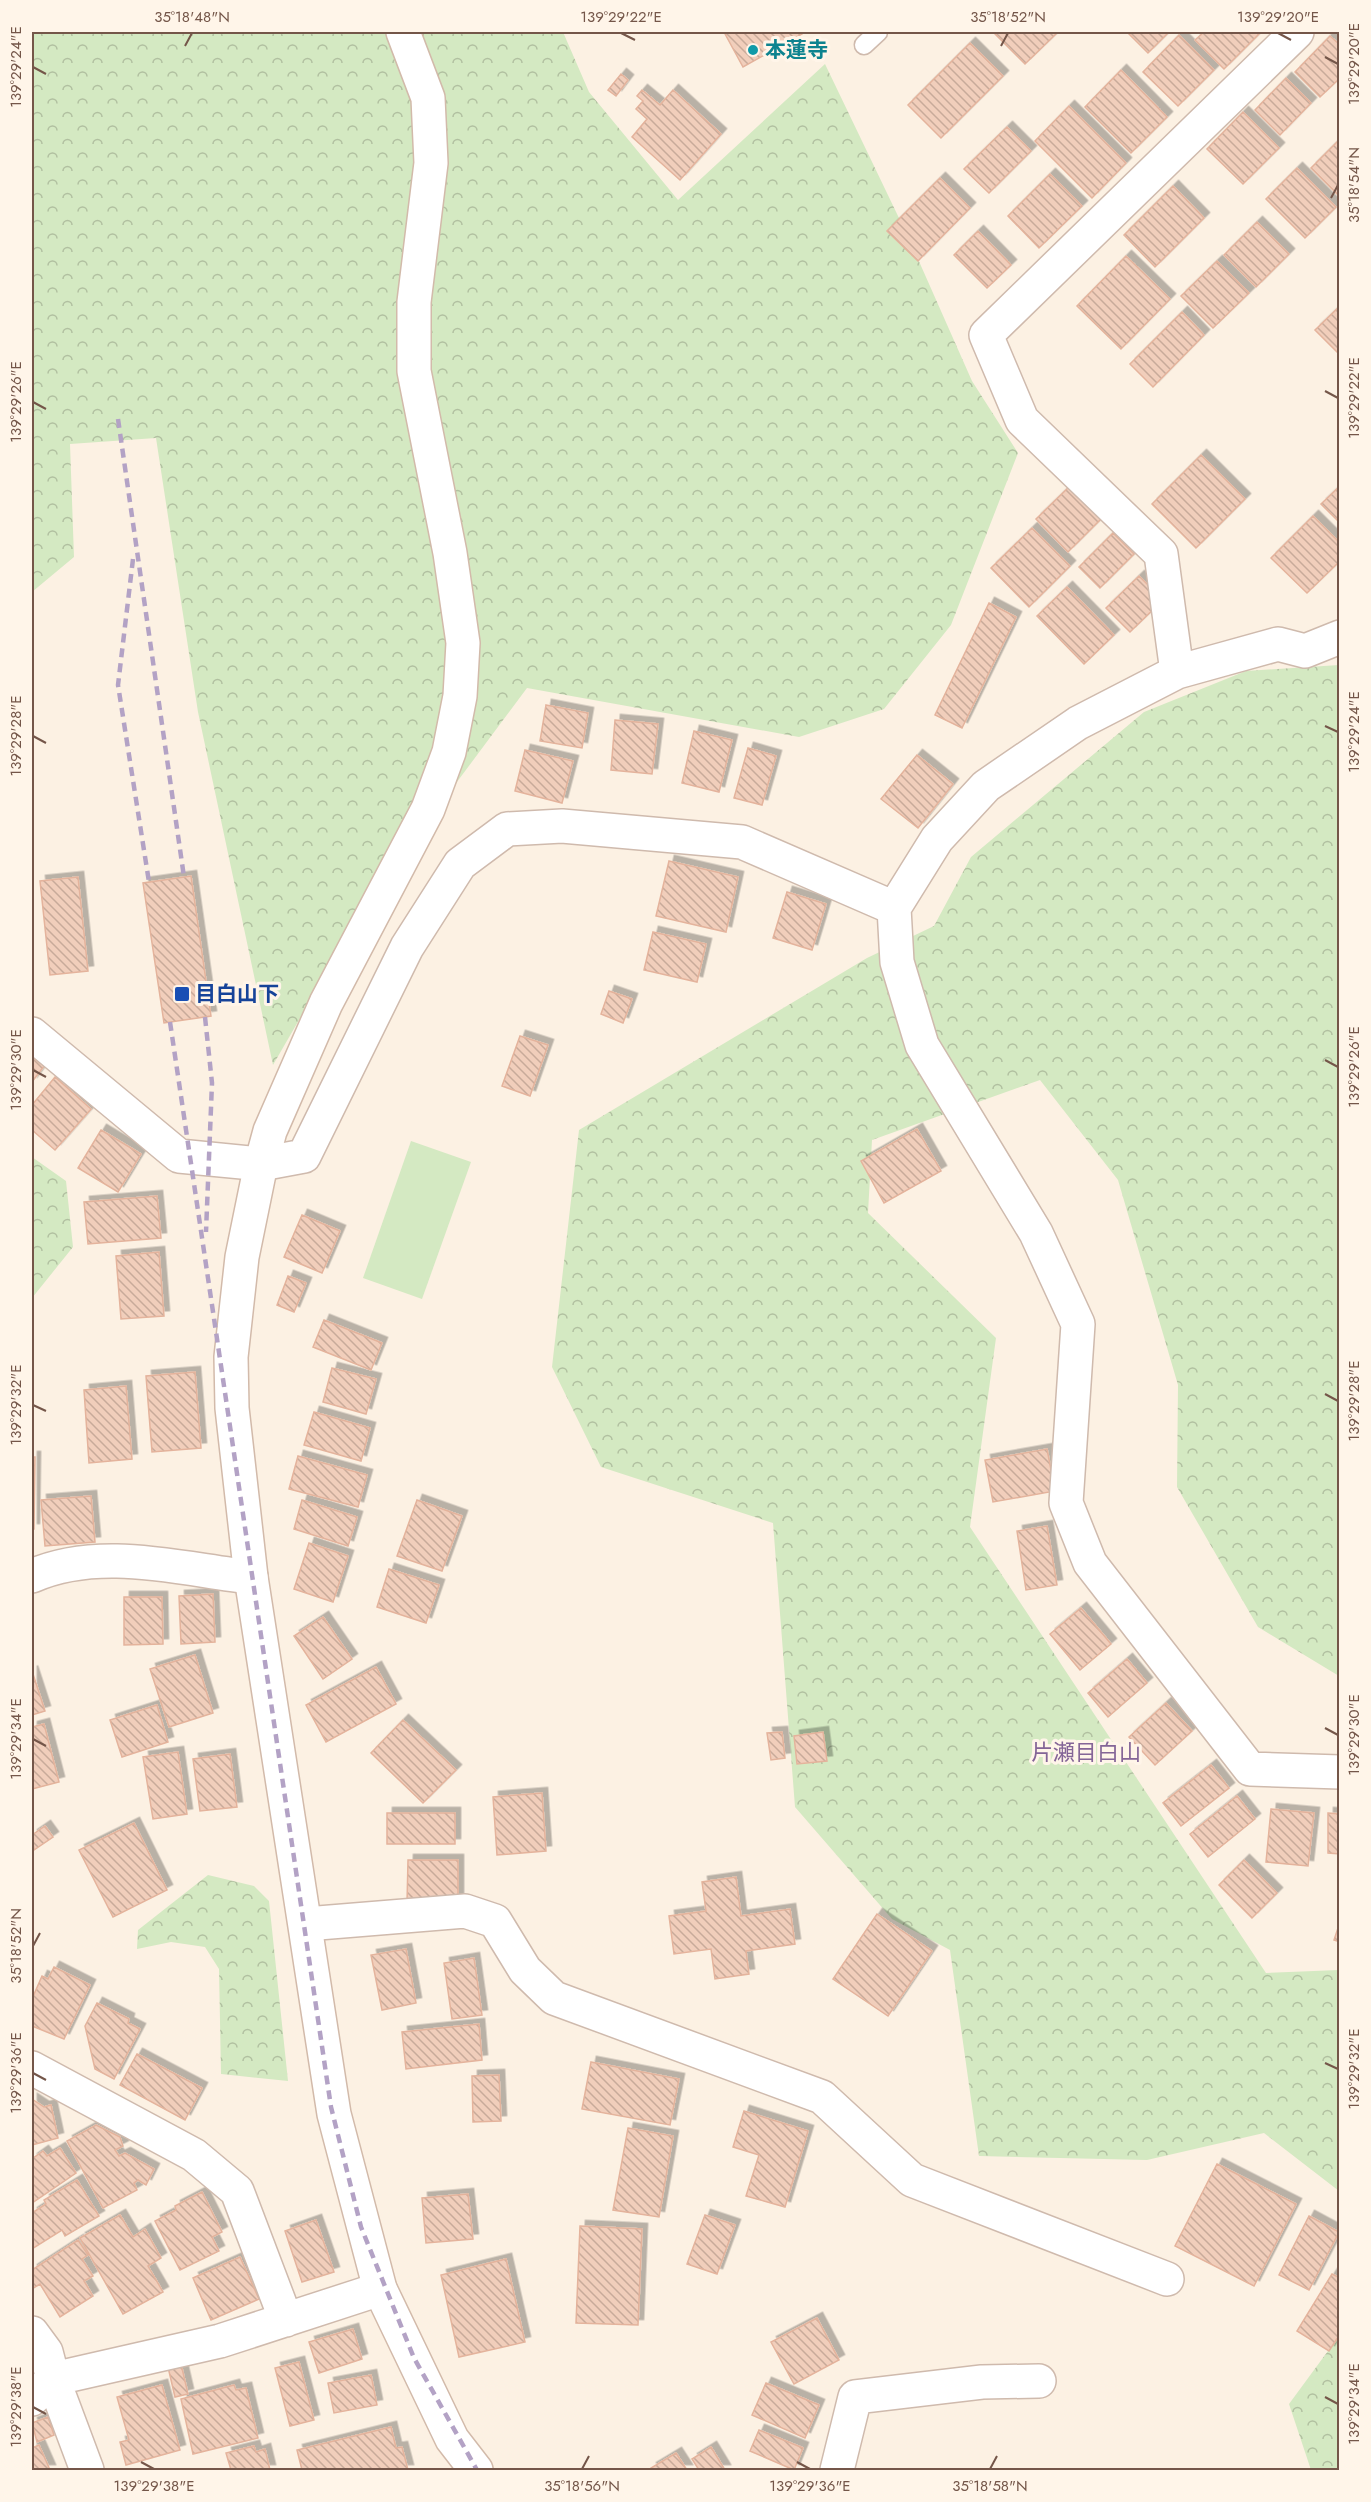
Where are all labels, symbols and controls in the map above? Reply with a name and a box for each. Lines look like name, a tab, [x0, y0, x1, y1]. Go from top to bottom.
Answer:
text: 35°18'48"N	[154, 6, 230, 28]
text: 139°29'22"E	[580, 6, 662, 28]
text: 35°18'52"N	[970, 6, 1046, 28]
text: 139°29'20"E	[1237, 6, 1319, 28]
text: 139°29'20"E	[1343, 23, 1365, 105]
text: 139°29'24"E	[5, 26, 27, 108]
place label: 本蓮寺	[765, 35, 828, 65]
marker: 本蓮寺	[746, 43, 760, 57]
text: 35°18'54"N	[1343, 147, 1365, 223]
text: 139°29'22"E	[1343, 357, 1365, 439]
text: 139°29'26"E	[5, 361, 27, 443]
text: 139°29'24"E	[1343, 691, 1365, 773]
text: 139°29'28"E	[5, 695, 27, 777]
place label: 目白山下	[195, 979, 279, 1009]
marker: 目白山下	[173, 985, 191, 1003]
text: 139°29'26"E	[1343, 1026, 1365, 1108]
text: 139°29'30"E	[5, 1029, 27, 1111]
text: 139°29'28"E	[1343, 1360, 1365, 1442]
text: 139°29'32"E	[5, 1364, 27, 1446]
text: 139°29'30"E	[1343, 1694, 1365, 1776]
text: 139°29'34"E	[5, 1698, 27, 1780]
district label: 片瀬目白山	[1031, 1736, 1141, 1768]
text: 35°18'52"N	[5, 1908, 27, 1984]
text: 139°29'32"E	[1343, 2028, 1365, 2110]
text: 139°29'36"E	[5, 2032, 27, 2114]
text: 139°29'34"E	[1343, 2363, 1365, 2445]
text: 139°29'38"E	[5, 2367, 27, 2447]
text: 139°29'38"E	[114, 2475, 194, 2497]
text: 35°18'56"N	[544, 2475, 620, 2497]
text: 139°29'36"E	[769, 2475, 851, 2497]
text: 35°18'58"N	[952, 2475, 1028, 2497]

